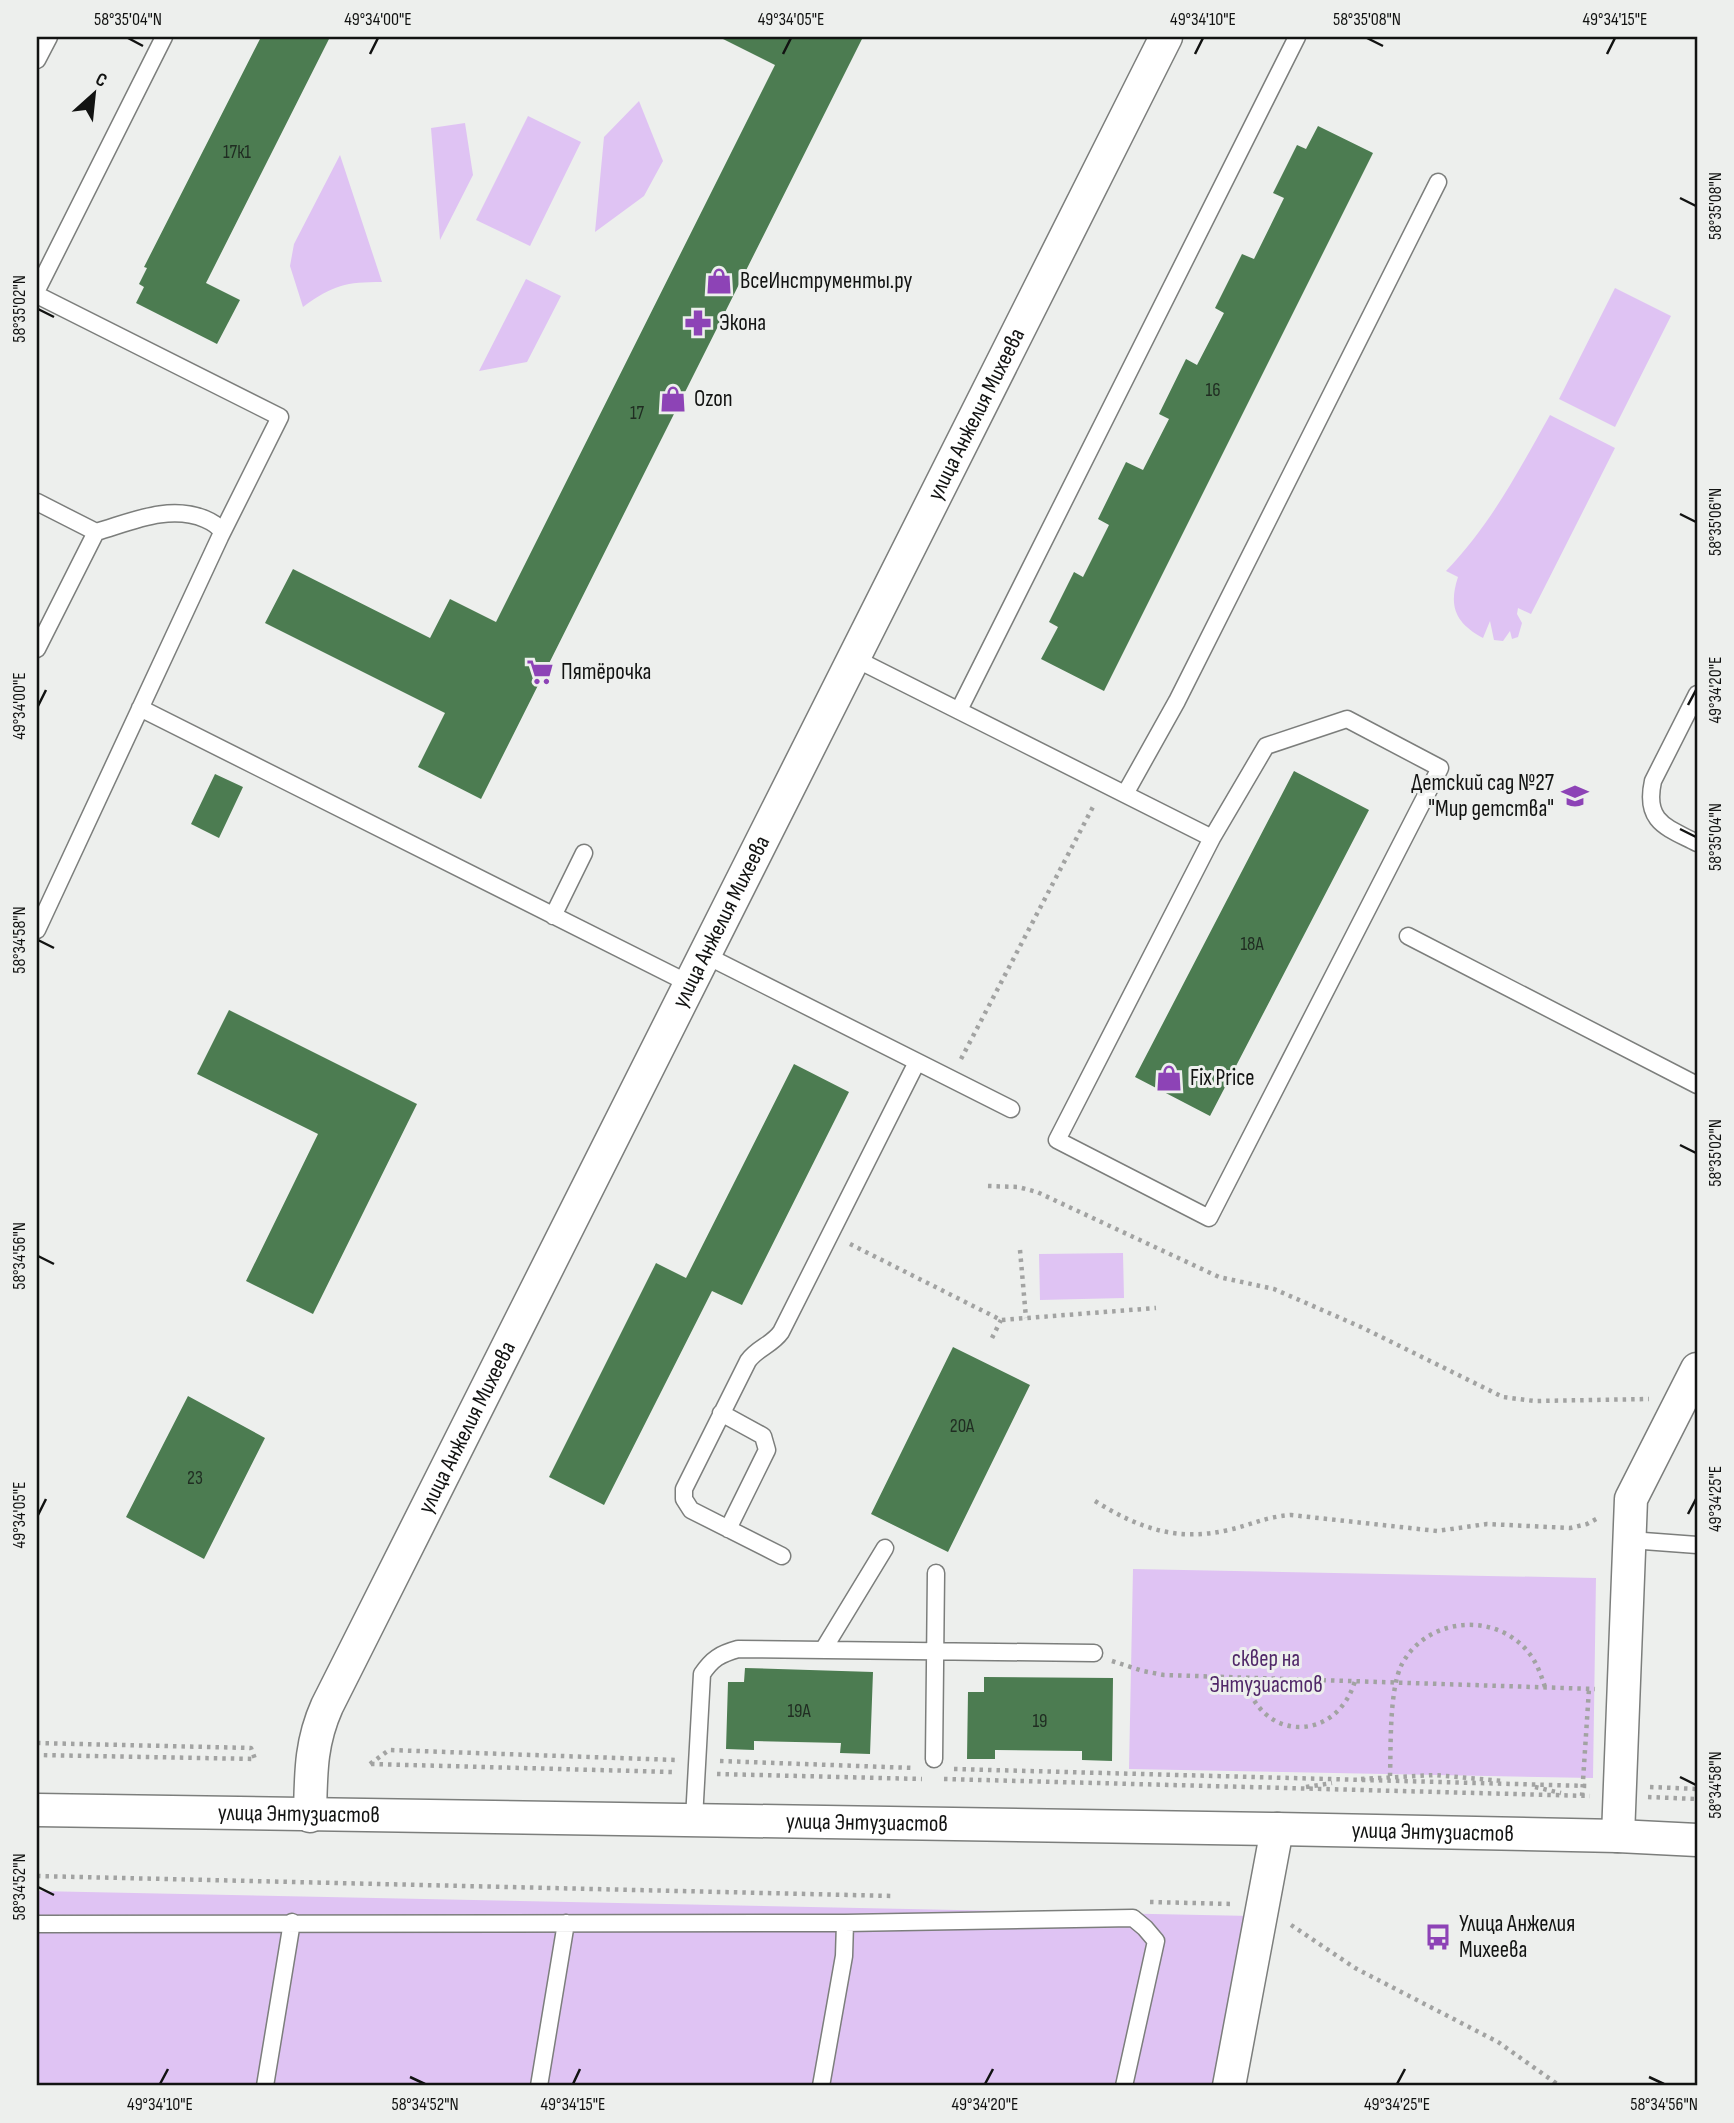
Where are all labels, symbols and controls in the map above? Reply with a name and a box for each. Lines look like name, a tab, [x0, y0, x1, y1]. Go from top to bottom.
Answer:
text: 58°35'04"N	[94, 9, 162, 30]
text: 49°34'00"E	[344, 9, 412, 30]
text: 49°34'05"E	[758, 9, 824, 30]
text: 49°34'10"E	[1170, 9, 1236, 30]
text: 58°35'08"N	[1333, 9, 1401, 30]
text: 49°34'15"E	[1582, 9, 1648, 30]
north arrow	[60, 60, 130, 130]
text: С	[91, 68, 111, 93]
house number: 17к1	[223, 141, 251, 164]
text: 58°35'08"N	[1705, 172, 1726, 240]
shop icon: ВсеИнструменты.ру	[704, 266, 734, 296]
place label: ВсеИнструменты.ру	[740, 267, 912, 295]
text: 58°35'02"N	[9, 275, 30, 343]
pharmacy icon: Экона	[683, 308, 713, 338]
place label: Экона	[719, 309, 766, 337]
street label: улица Анжелия Михеева	[921, 324, 1031, 505]
house number: 16	[1206, 379, 1220, 402]
shop icon: Ozon	[658, 384, 688, 414]
place label: Ozon	[694, 385, 733, 413]
house number: 17	[630, 402, 645, 425]
text: 58°35'06"N	[1705, 488, 1726, 556]
supermarket icon: Пятёрочка	[525, 657, 555, 687]
text: 49°34'20"E	[1705, 657, 1726, 723]
place label: Пятёрочка	[561, 658, 651, 686]
text: 49°34'00"E	[9, 672, 30, 740]
place label: Детский сад №27 "Мир детства"	[1411, 769, 1554, 823]
school or university icon: Детский сад №27 "Мир детства"	[1560, 781, 1590, 811]
text: 58°35'04"N	[1705, 803, 1726, 871]
street label: улица Анжелия Михеева	[666, 831, 776, 1012]
text: 58°34'58"N	[9, 906, 30, 974]
house number: 18А	[1240, 933, 1264, 956]
shop icon: Fix Price	[1154, 1063, 1184, 1093]
place label: Fix Price	[1190, 1064, 1255, 1092]
text: 58°35'02"N	[1705, 1119, 1726, 1187]
text: 58°34'56"N	[9, 1222, 30, 1290]
street label: улица Анжелия Михеева	[412, 1337, 522, 1518]
house number: 20А	[950, 1415, 975, 1438]
text: 49°34'25"E	[1705, 1466, 1726, 1532]
house number: 23	[187, 1467, 203, 1490]
text: 49°34'05"E	[9, 1482, 30, 1548]
park label: сквер на Энтузиастов	[1209, 1645, 1323, 1699]
house number: 19А	[787, 1700, 811, 1723]
house number: 19	[1032, 1710, 1048, 1733]
text: 58°34'58"N	[1705, 1751, 1726, 1819]
street label: улица Энтузиастов	[218, 1799, 380, 1829]
street label: улица Энтузиастов	[786, 1807, 948, 1838]
street label: улица Энтузиастов	[1351, 1817, 1514, 1848]
text: 58°34'52"N	[9, 1853, 30, 1921]
place label: Улица Анжелия Михеева	[1459, 1910, 1575, 1964]
bus stop icon: Улица Анжелия Михеева	[1423, 1922, 1453, 1952]
text: 49°34'10"E	[127, 2094, 193, 2115]
text: 58°34'52"N	[391, 2094, 459, 2115]
text: 49°34'15"E	[540, 2094, 606, 2115]
text: 49°34'20"E	[952, 2094, 1018, 2115]
text: 49°34'25"E	[1364, 2094, 1430, 2115]
text: 58°34'56"N	[1630, 2094, 1698, 2115]

